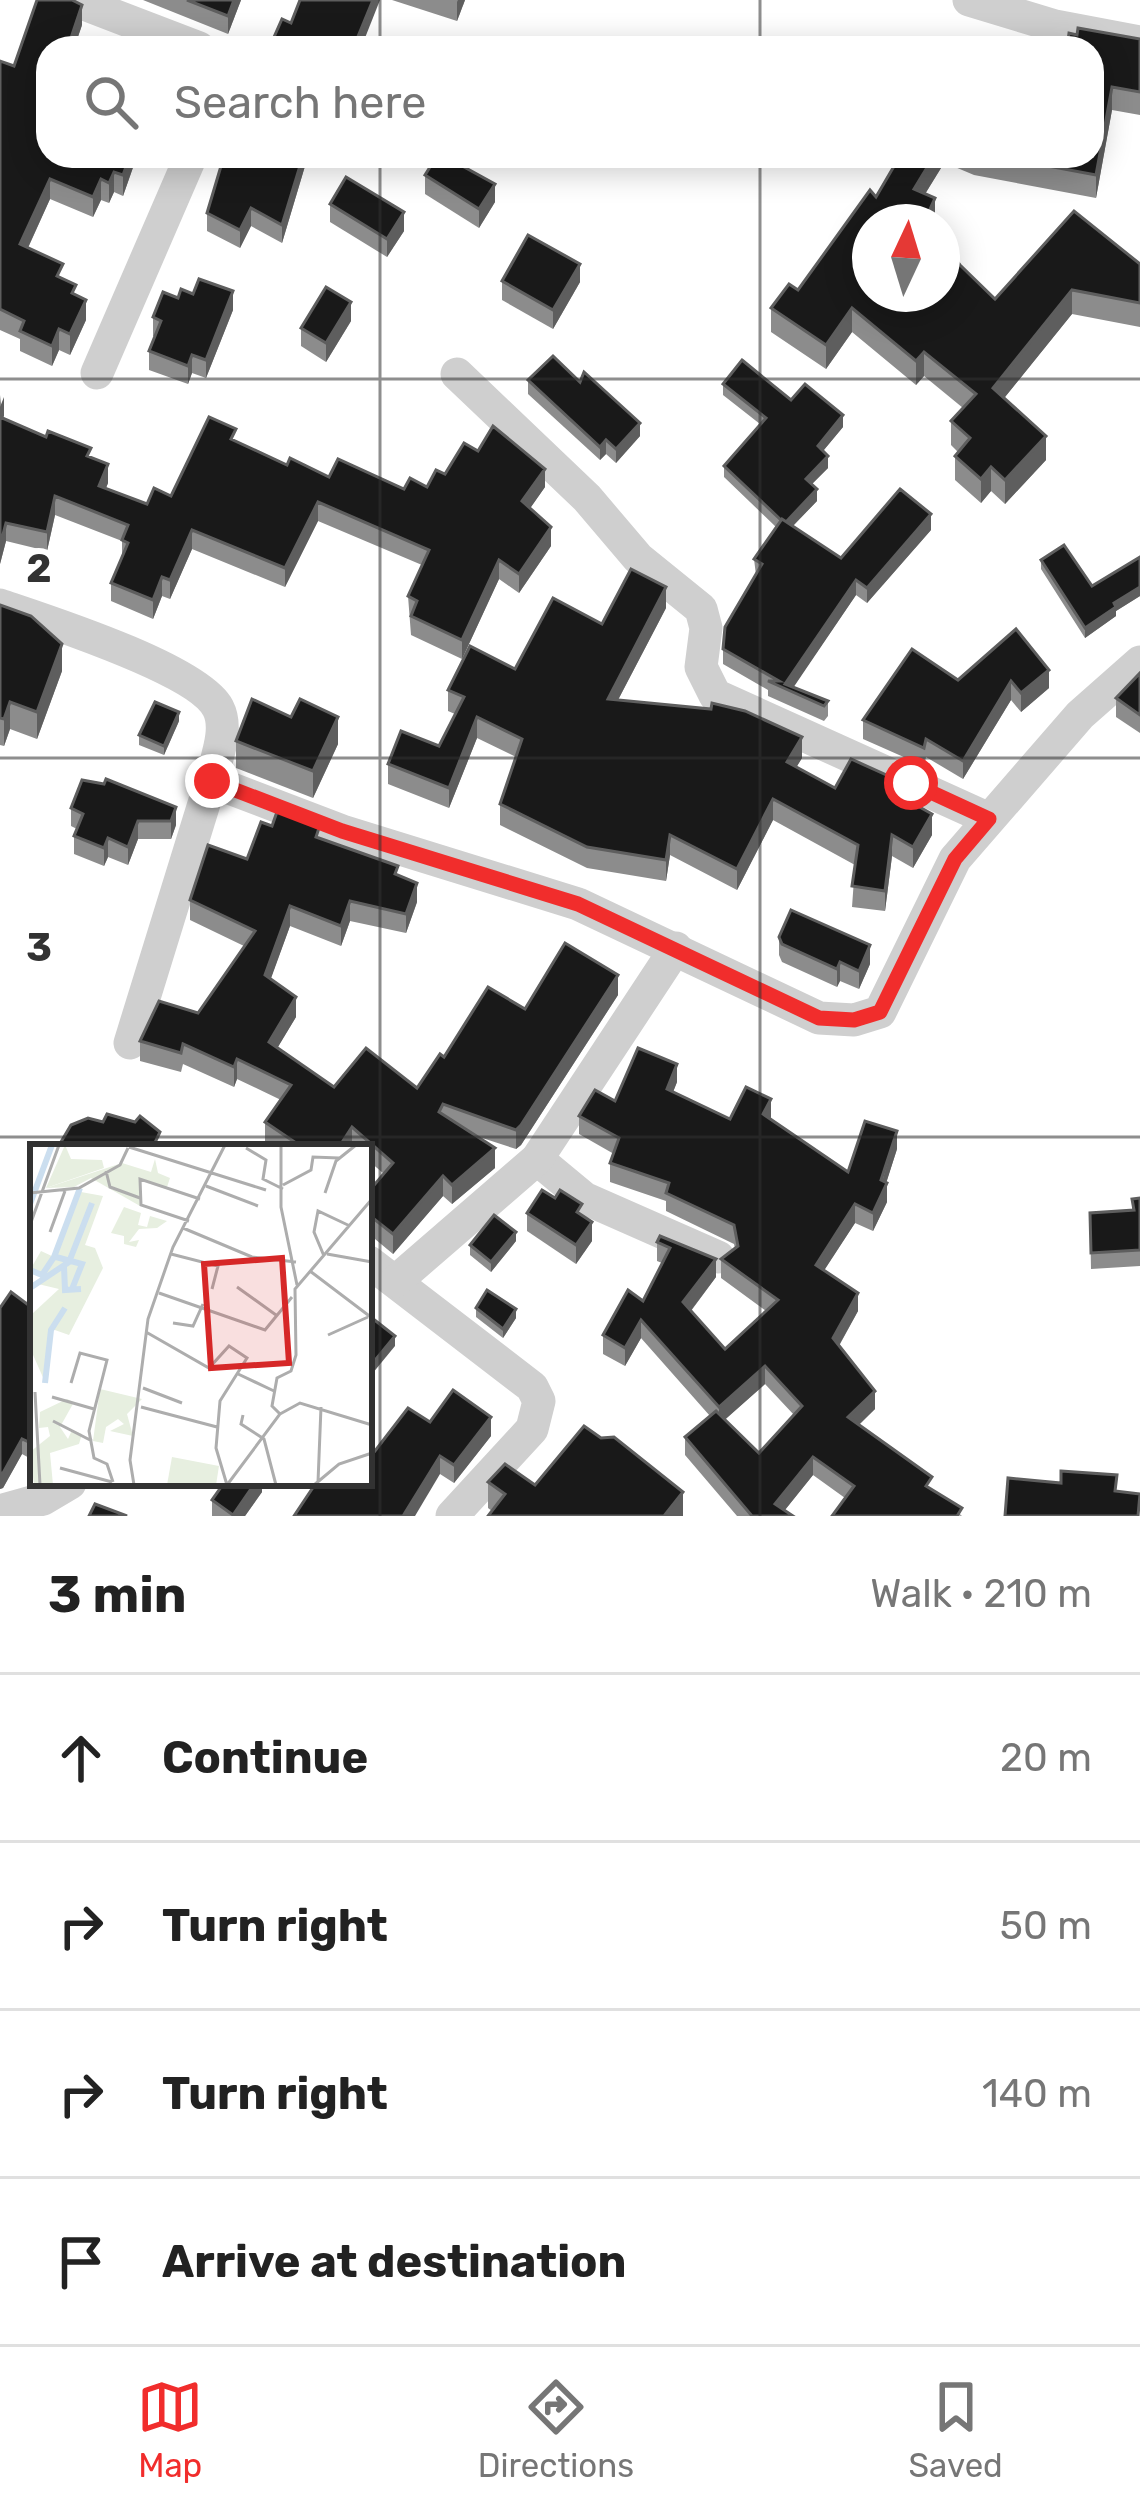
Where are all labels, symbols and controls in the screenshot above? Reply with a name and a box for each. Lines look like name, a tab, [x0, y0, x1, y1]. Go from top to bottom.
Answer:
search box	[36, 36, 1104, 168]
icon: search	[78, 69, 144, 135]
text: Search here	[174, 76, 426, 129]
north arrow	[852, 204, 960, 312]
text: 2	[26, 546, 52, 592]
route end	[185, 754, 239, 808]
route start	[884, 756, 938, 810]
text: 3	[26, 925, 52, 971]
inset map	[30, 1144, 372, 1486]
text: 3 min	[48, 1564, 187, 1625]
text: Walk · 210 m	[870, 1571, 1092, 1617]
icon: ahead	[48, 1725, 114, 1791]
text: Continue	[162, 1731, 368, 1784]
text: 20 m	[1000, 1735, 1092, 1781]
icon: right	[48, 1893, 114, 1959]
text: Turn right	[162, 1899, 388, 1952]
text: 50 m	[1000, 1903, 1092, 1949]
icon: right	[48, 2061, 114, 2127]
text: Turn right	[162, 2067, 388, 2120]
text: 140 m	[982, 2071, 1092, 2117]
icon: arrive	[48, 2229, 114, 2295]
text: Arrive at destination	[162, 2235, 627, 2288]
tab: Map	[137, 2374, 203, 2485]
tab: Directions	[478, 2374, 634, 2485]
tab: Saved	[909, 2374, 1003, 2485]

